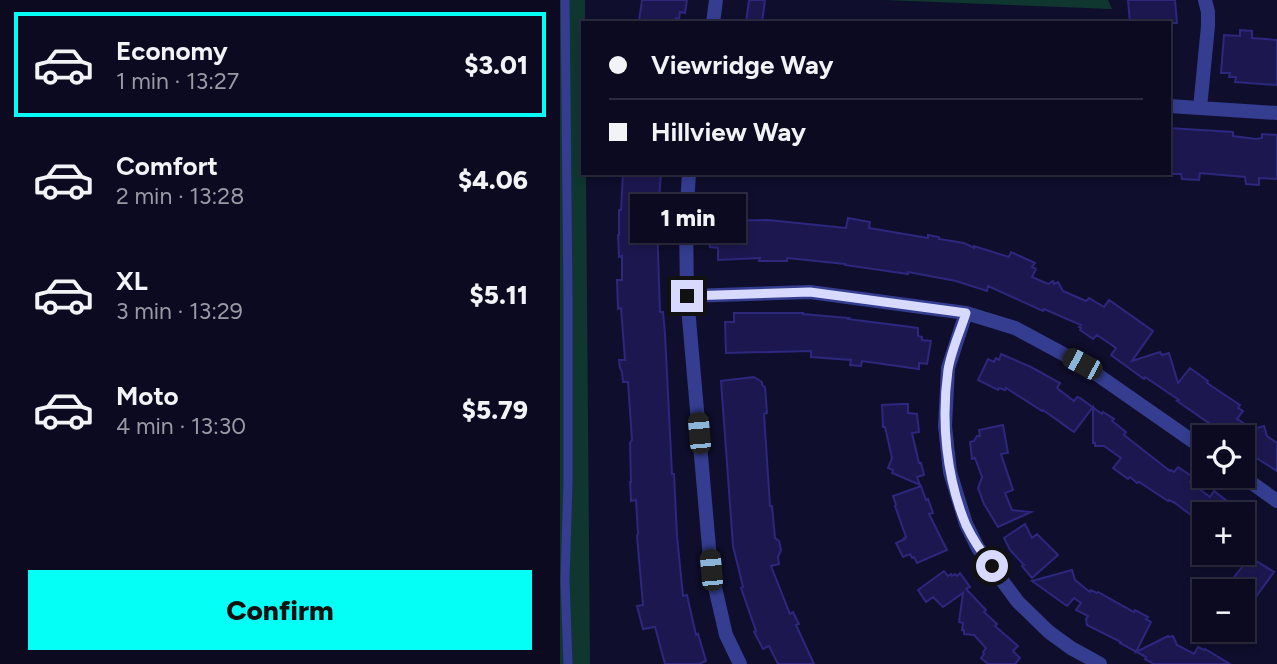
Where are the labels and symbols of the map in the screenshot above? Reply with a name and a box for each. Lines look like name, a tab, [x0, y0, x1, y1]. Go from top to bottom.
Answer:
callout: 1 min	[629, 194, 745, 244]
route end	[671, 280, 703, 312]
car	[1059, 345, 1106, 383]
car	[687, 411, 712, 455]
car	[699, 548, 724, 592]
route start	[976, 550, 1008, 582]

